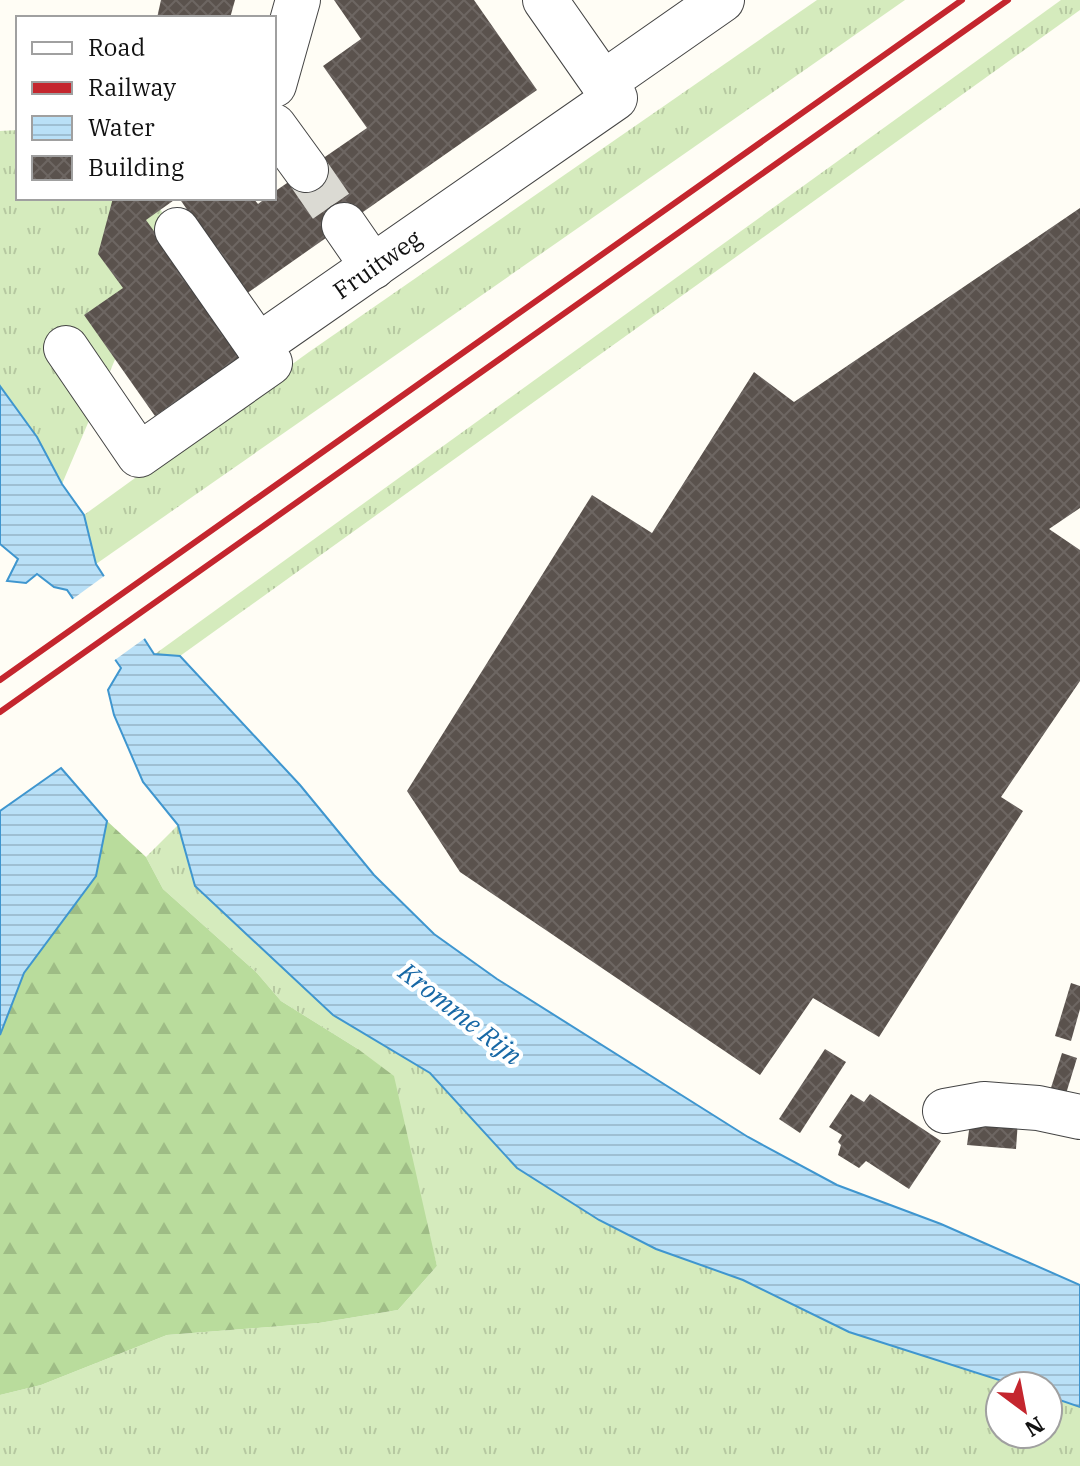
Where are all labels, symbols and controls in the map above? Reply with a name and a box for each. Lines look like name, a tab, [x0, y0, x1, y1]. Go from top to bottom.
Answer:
legend	[16, 16, 276, 200]
text: Road	[88, 31, 145, 63]
text: Railway	[88, 71, 176, 103]
text: Water	[88, 111, 155, 143]
text: Building	[88, 151, 184, 183]
street label: Fruitweg	[327, 222, 427, 306]
water label: Kromme Rijn	[392, 954, 530, 1072]
north arrow	[984, 1370, 1064, 1450]
text: N	[1020, 1410, 1050, 1444]

